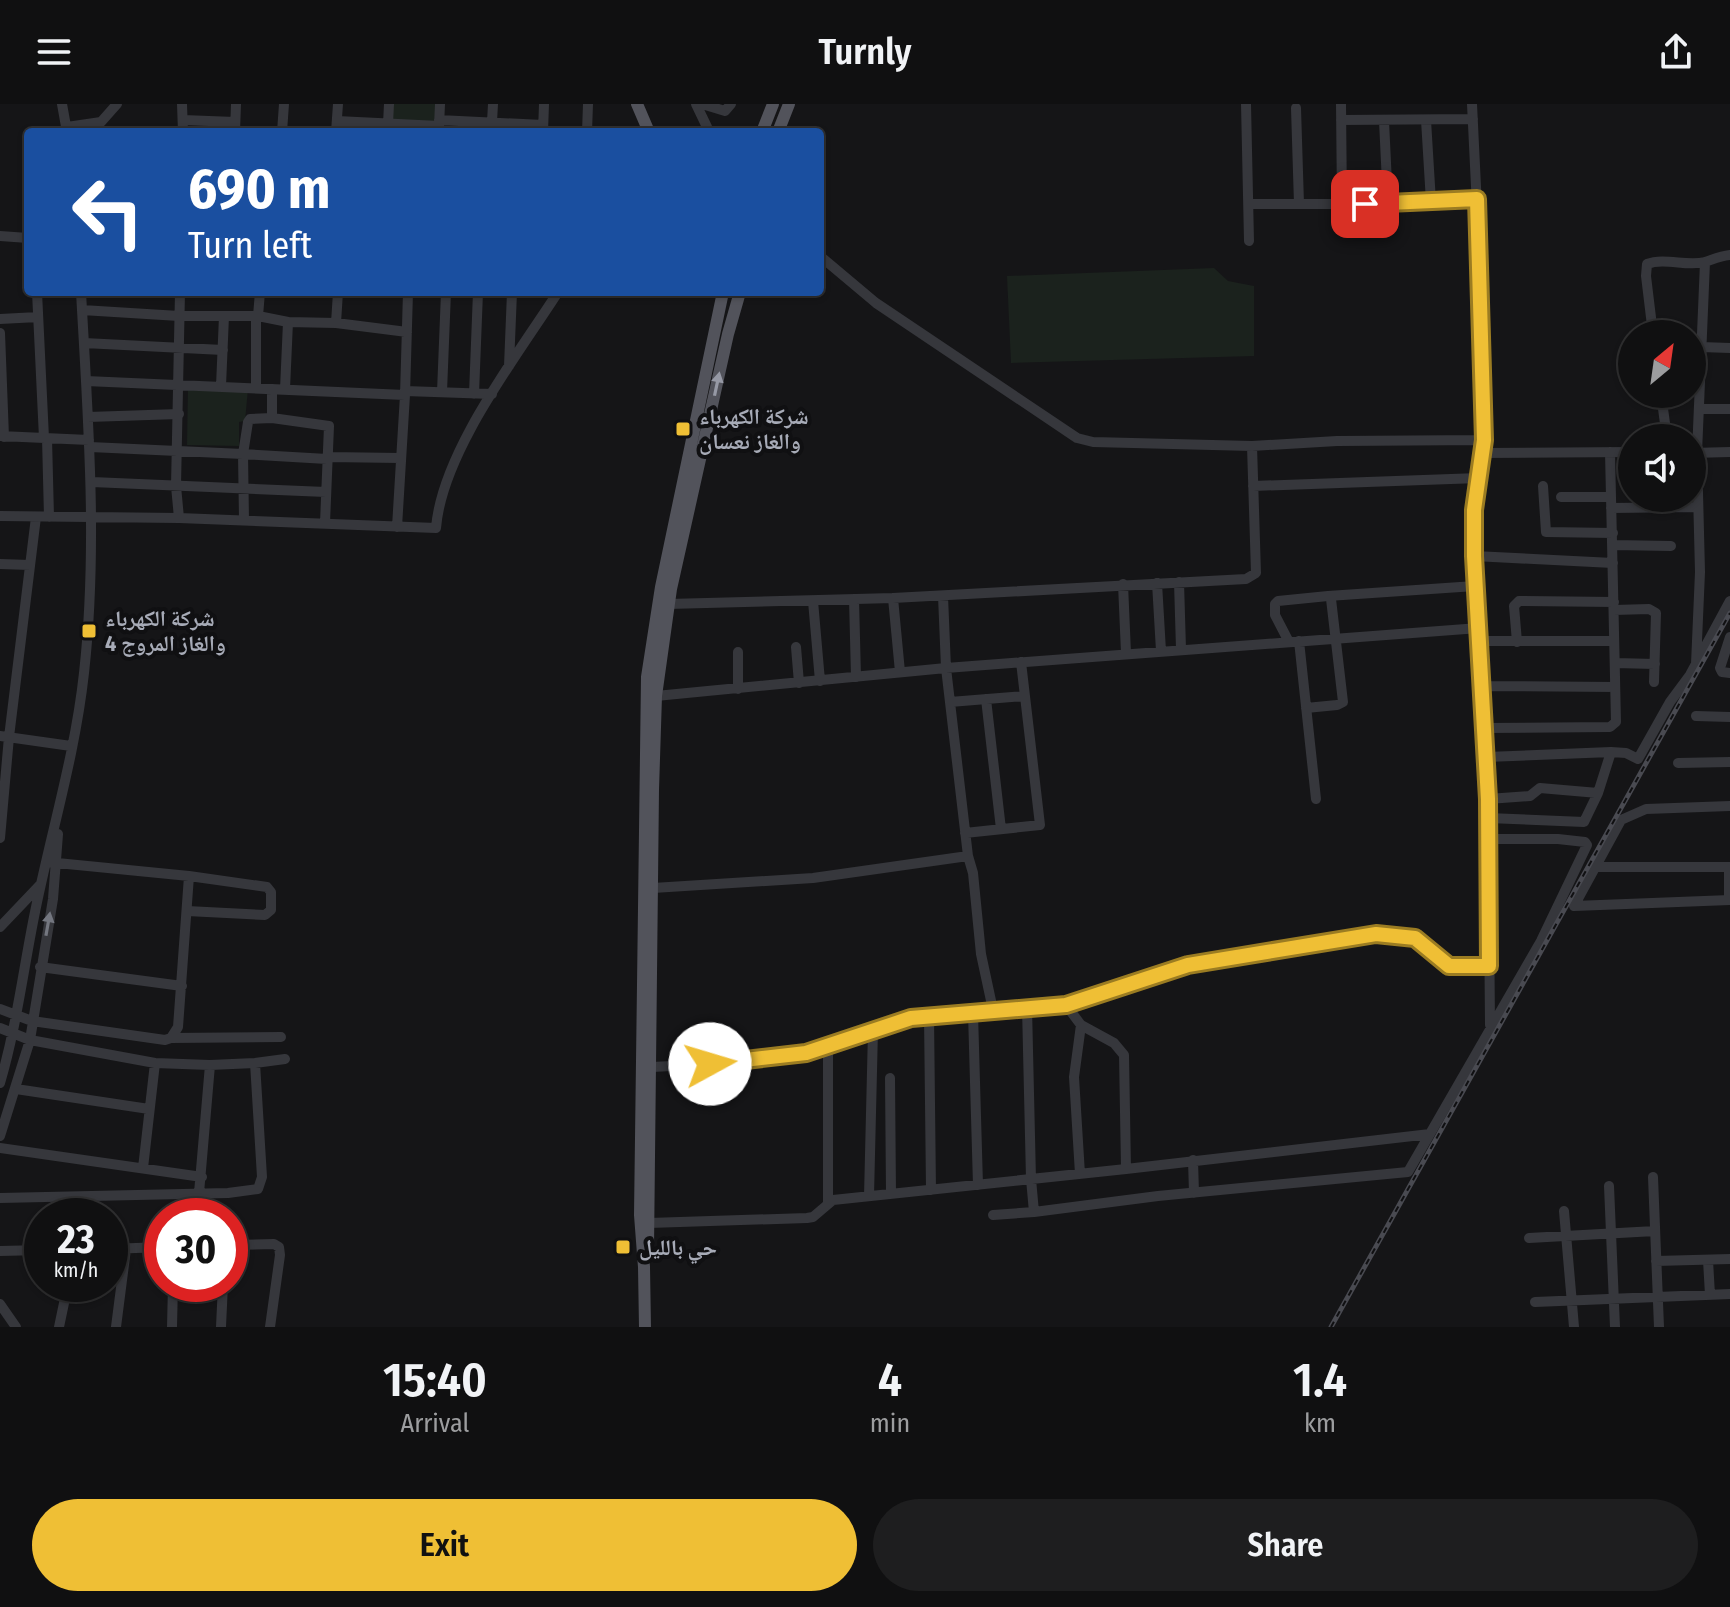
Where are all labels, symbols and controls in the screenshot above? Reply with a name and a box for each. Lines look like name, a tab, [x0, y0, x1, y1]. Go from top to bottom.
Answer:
icon: menu	[32, 30, 76, 74]
text: Turnly	[819, 30, 911, 74]
icon: share	[1654, 30, 1698, 74]
text: 690 m	[188, 156, 330, 223]
icon: left	[56, 160, 160, 264]
pin	[1331, 170, 1399, 238]
icon: arrive	[1343, 182, 1387, 226]
text: Turn left	[188, 224, 312, 268]
north arrow	[1618, 320, 1706, 408]
map controls	[1618, 320, 1706, 512]
one-way arrow	[711, 371, 724, 396]
place label: شركة الكهرباء والغاز نعسان	[699, 403, 809, 455]
marker: شركة الكهرباء والغاز نعسان	[674, 420, 692, 438]
button: sound	[1618, 424, 1706, 512]
place label: شركة الكهرباء والغاز المروج 4	[105, 605, 226, 657]
marker: شركة الكهرباء والغاز المروج 4	[80, 622, 98, 640]
one-way arrow	[43, 911, 55, 936]
position arrow	[668, 1022, 752, 1106]
speed limit sign: 30	[144, 1198, 248, 1302]
text: 23	[57, 1216, 95, 1264]
place label: حي بالليل	[639, 1234, 717, 1264]
marker: حي بالليل	[614, 1238, 632, 1256]
text: km/h	[54, 1258, 98, 1282]
text: 15:40	[383, 1351, 487, 1409]
text: 4	[878, 1351, 902, 1409]
text: 1.4	[1293, 1351, 1347, 1409]
text: Arrival	[400, 1408, 469, 1439]
text: min	[870, 1408, 910, 1439]
text: km	[1304, 1408, 1336, 1439]
button: Exit	[32, 1499, 857, 1591]
button: Share	[873, 1499, 1698, 1591]

